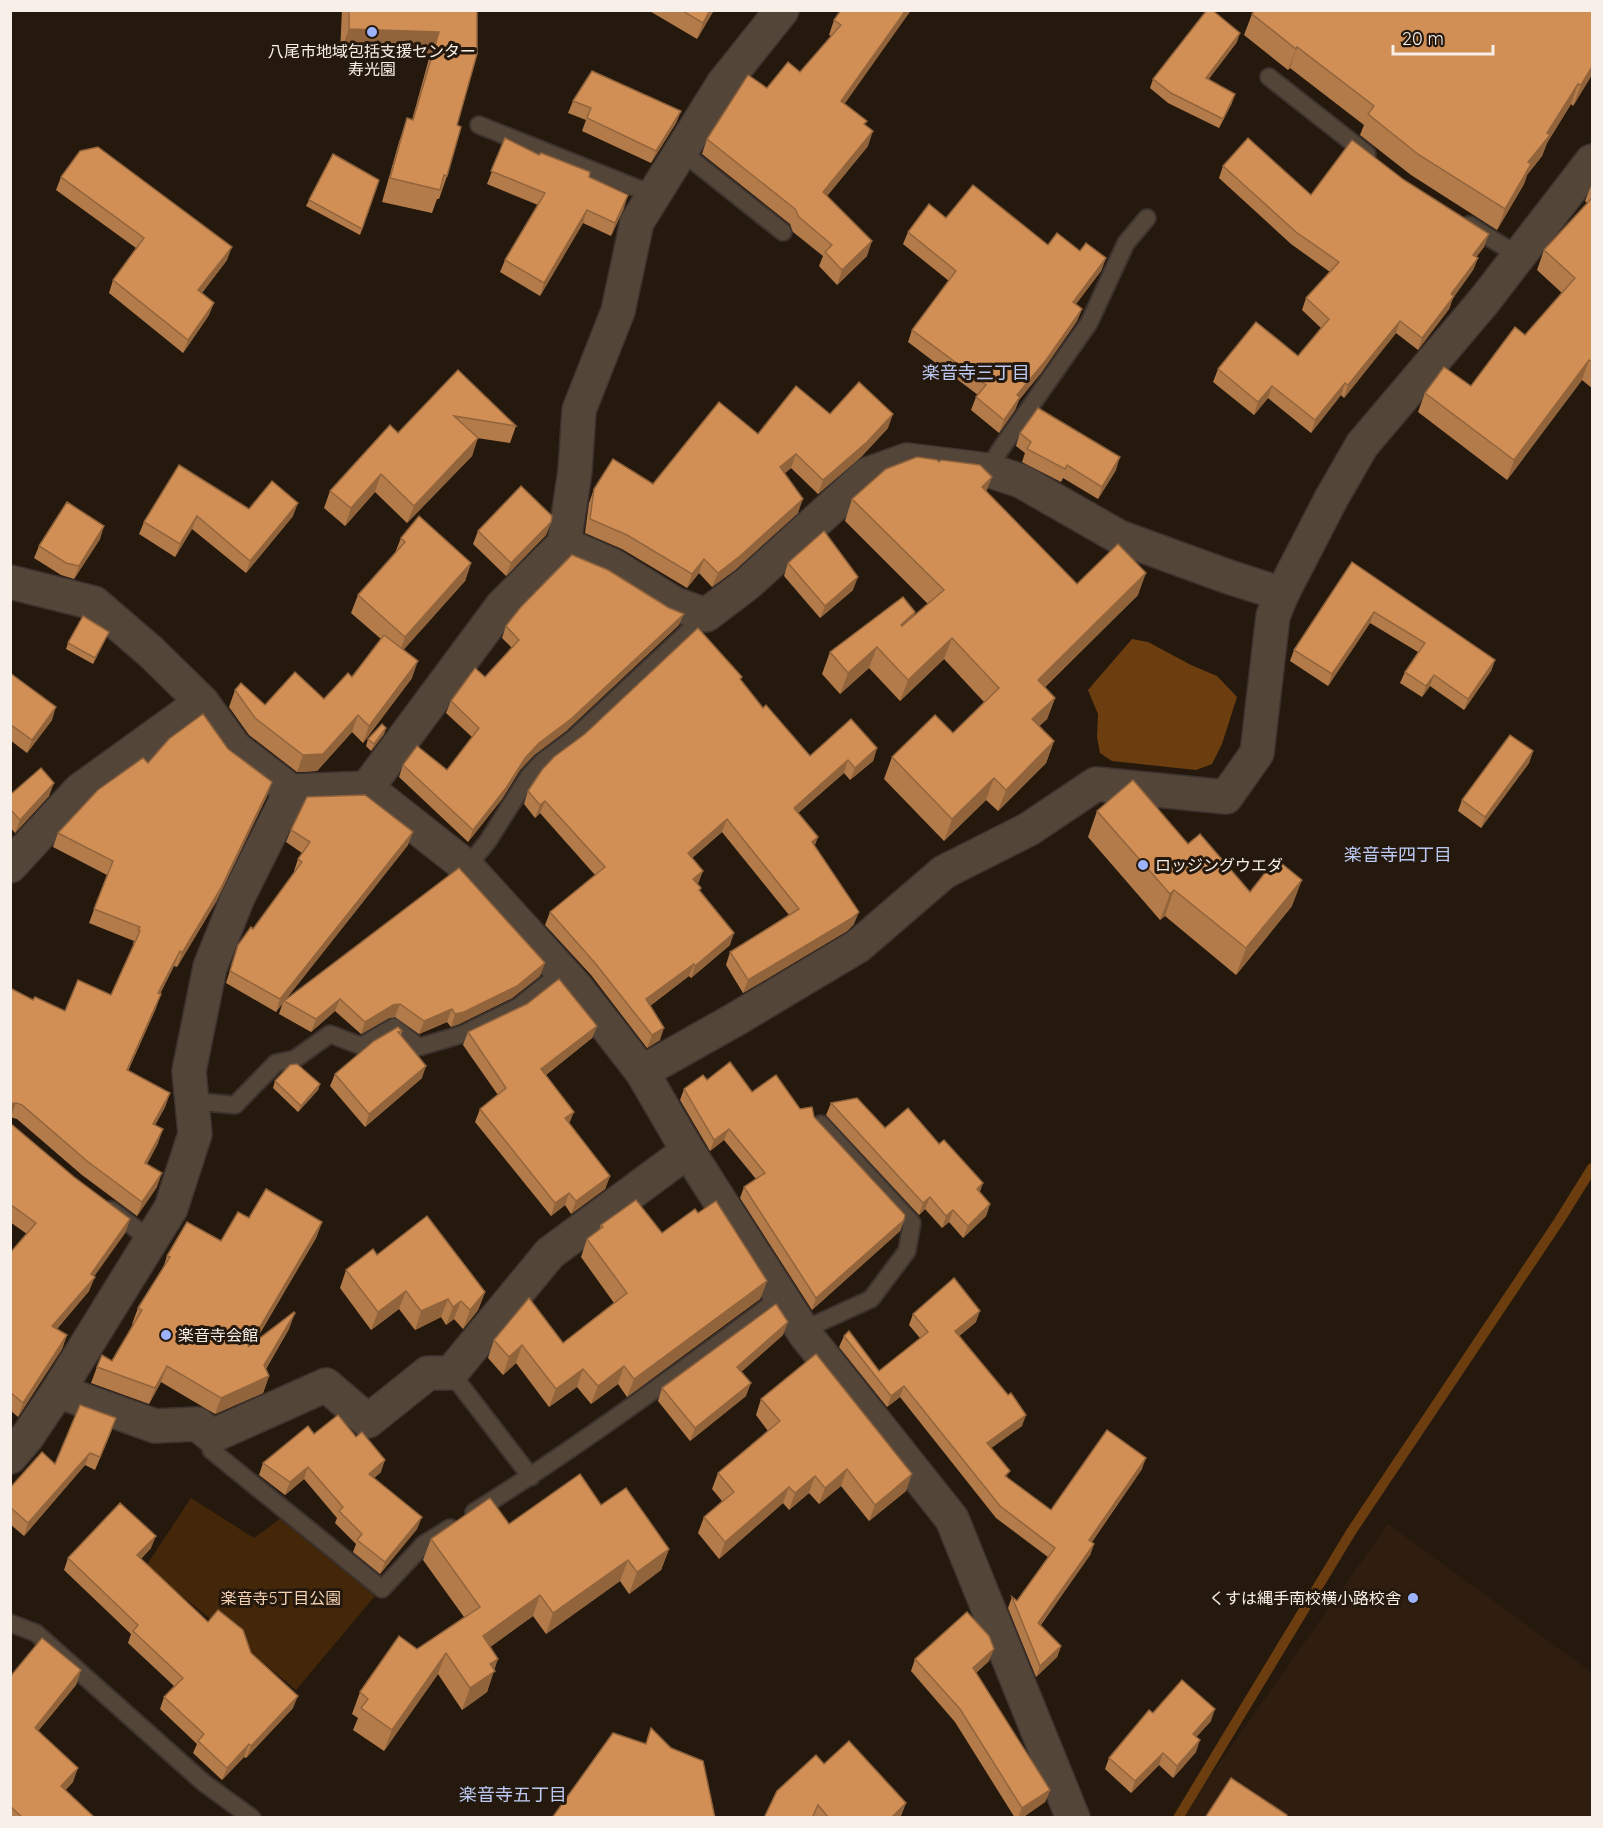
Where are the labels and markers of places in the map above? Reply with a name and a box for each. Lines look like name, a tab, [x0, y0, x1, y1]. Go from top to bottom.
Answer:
marker: 八尾市地域包括支援センター 寿光園	[365, 25, 379, 39]
place label: 八尾市地域包括支援センター 寿光園	[268, 41, 476, 79]
place label: ロッジングウエダ	[1155, 855, 1283, 875]
marker: ロッジングウエダ	[1136, 858, 1150, 872]
place label: 楽音寺会館	[178, 1325, 258, 1345]
marker: 楽音寺会館	[159, 1328, 173, 1342]
place label: くすは縄手南校横小路校舎	[1209, 1588, 1401, 1608]
marker: くすは縄手南校横小路校舎	[1406, 1591, 1420, 1605]

